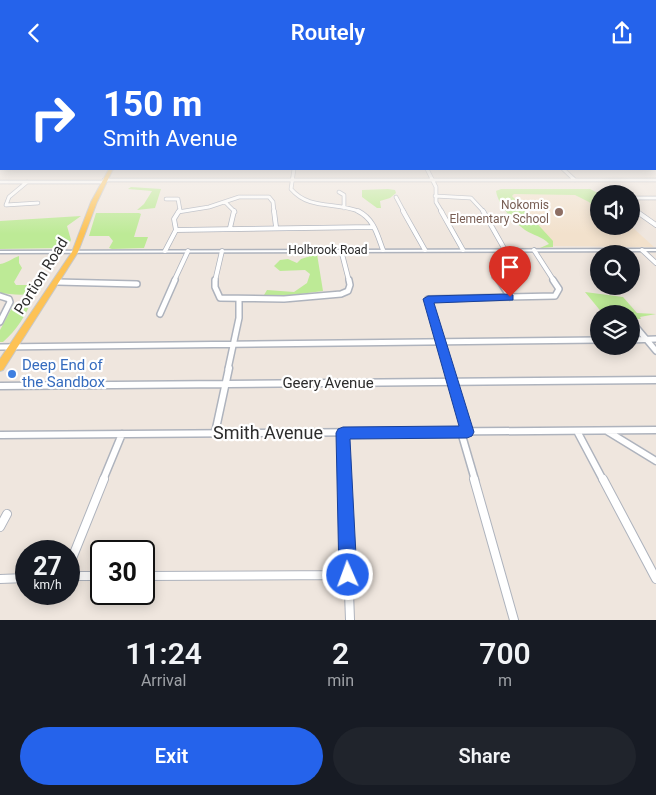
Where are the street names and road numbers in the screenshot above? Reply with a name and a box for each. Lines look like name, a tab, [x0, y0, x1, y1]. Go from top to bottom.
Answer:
street label: Portion Road	[10, 234, 72, 318]
street label: Holbrook Road	[288, 243, 368, 257]
street label: Geery Avenue	[282, 374, 374, 392]
street label: Smith Avenue	[213, 422, 323, 443]

